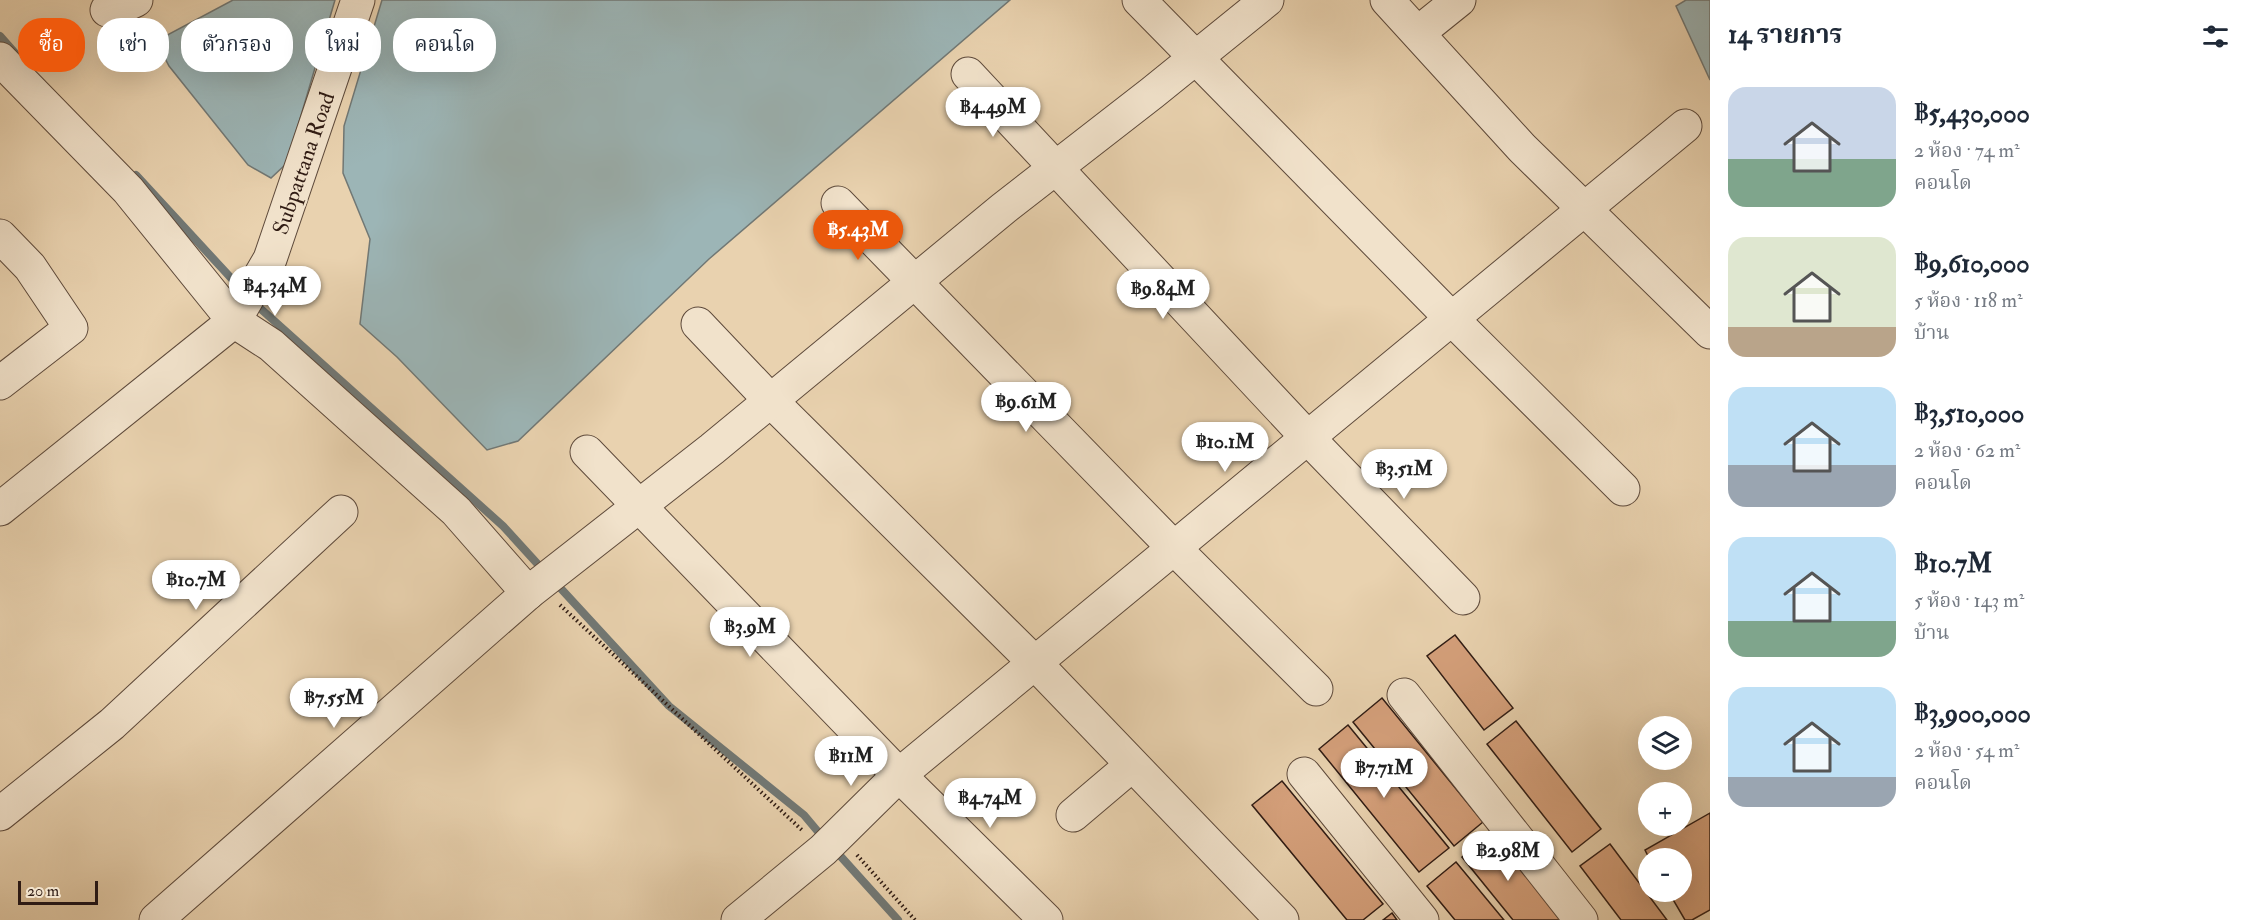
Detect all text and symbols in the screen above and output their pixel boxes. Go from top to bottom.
chip: ซื้อ [18,18,85,72]
chip: เช่า [97,18,169,72]
chip: ตัวกรอง [181,18,293,72]
chip: ใหม่ [305,18,381,72]
chip: คอนโด [393,18,496,72]
text: 14 รายการ [1728,19,1843,51]
icon: filters [2199,20,2232,53]
pin: ฿4.49M [944,87,1042,138]
street label: Subpattana Road [266,88,342,239]
text: ฿4.49M [960,94,1026,119]
text: ฿5,430,000 [1914,98,2030,130]
icon: home [1776,111,1848,183]
text: 2 ห้อง · 74 m² [1914,138,2020,163]
text: คอนโด [1914,170,1972,195]
pin: ฿5.43M [809,210,907,261]
text: ฿5.43M [827,217,889,242]
text: ฿9,610,000 [1914,248,2030,280]
icon: home [1776,261,1848,333]
pin: ฿4.34M [226,266,324,317]
pin: ฿9.84M [1114,269,1212,320]
text: ฿4.34M [243,273,307,298]
text: ฿9.84M [1131,276,1195,301]
text: 5 ห้อง · 118 m² [1914,288,2023,313]
text: บ้าน [1914,320,1950,345]
pin: ฿9.61M [977,382,1075,433]
text: ฿9.61M [995,389,1057,414]
text: ฿3,510,000 [1914,398,2024,430]
icon: home [1776,411,1848,483]
pin: ฿10.1M [1176,422,1274,473]
text: ฿10.1M [1196,429,1254,454]
text: 2 ห้อง · 62 m² [1914,438,2020,463]
pin: ฿3.51M [1355,449,1453,500]
text: ฿3.51M [1375,456,1433,481]
text: คอนโด [1914,470,1972,495]
text: ฿10.7M [1914,548,1992,580]
pin: ฿10.7M [147,560,245,611]
icon: home [1776,561,1848,633]
text: ฿10.7M [166,567,226,592]
text: 5 ห้อง · 143 m² [1914,588,2024,613]
pin: ฿3.9M [708,607,792,658]
text: ฿3.9M [724,614,776,639]
text: บ้าน [1914,620,1950,645]
pin: ฿7.55M [285,678,383,729]
text: ฿7.55M [304,685,364,710]
text: ฿3,900,000 [1914,698,2031,730]
icon: home [1776,711,1848,783]
map controls [1638,716,1692,902]
button: layers [1638,716,1692,770]
pin: ฿11M [815,736,887,787]
text: 2 ห้อง · 54 m² [1914,738,2019,763]
text: ฿11M [829,743,873,768]
pin: ฿7.71M [1335,748,1433,799]
text: ฿7.71M [1355,755,1413,780]
text: คอนโด [1914,770,1972,795]
pin: ฿4.74M [941,778,1039,829]
button: + [1638,782,1692,836]
text: ฿4.74M [958,785,1022,810]
pin: ฿2.98M [1459,831,1557,882]
text: ฿2.98M [1476,838,1540,863]
button: − [1638,848,1692,902]
scale bar [18,878,98,906]
text: 20 m [27,881,59,901]

